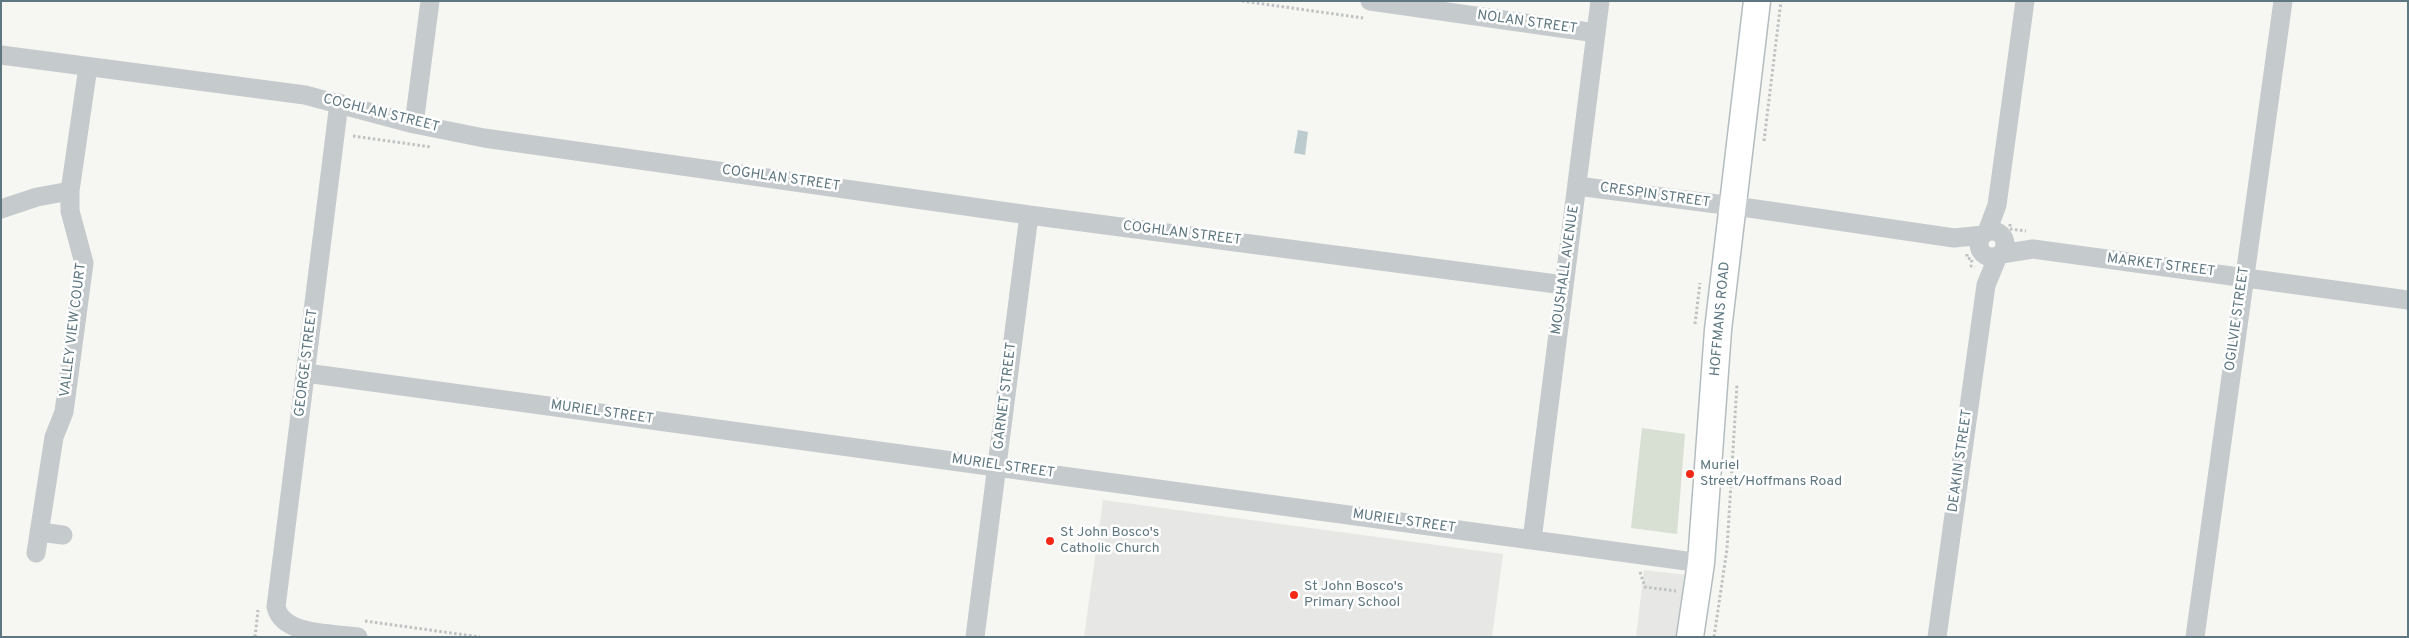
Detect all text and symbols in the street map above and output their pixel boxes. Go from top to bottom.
street label: NOLAN STREET [1476,8,1578,38]
street label: COGHLAN STREET [321,91,441,137]
street label: COGHLAN STREET [721,162,841,196]
street label: CRESPIN STREET [1599,180,1711,212]
street label: MOUSHALL AVENUE [1549,204,1583,336]
street label: COGHLAN STREET [1122,218,1242,250]
street label: MARKET STREET [2106,251,2216,281]
street label: HOFFMANS ROAD [1708,261,1734,377]
street label: VALLEY VIEW COURT [57,262,91,398]
street label: OGILVIE STREET [2222,266,2254,372]
street label: GEORGE STREET [292,308,322,418]
street label: GARNET STREET [991,341,1021,451]
street label: MURIEL STREET [549,397,655,429]
street label: DEAKIN STREET [1945,408,1977,514]
street label: MURIEL STREET [950,451,1056,483]
place label: Muriel Street/Hoffmans Road [1700,458,1842,491]
marker: Muriel Street/Hoffmans Road [1684,468,1696,480]
street label: MURIEL STREET [1351,506,1457,538]
place label: St John Bosco's Catholic Church [1060,525,1160,558]
marker: St John Bosco's Catholic Church [1044,535,1056,547]
place label: St John Bosco's Primary School [1304,579,1403,612]
marker: St John Bosco's Primary School [1288,589,1300,601]

